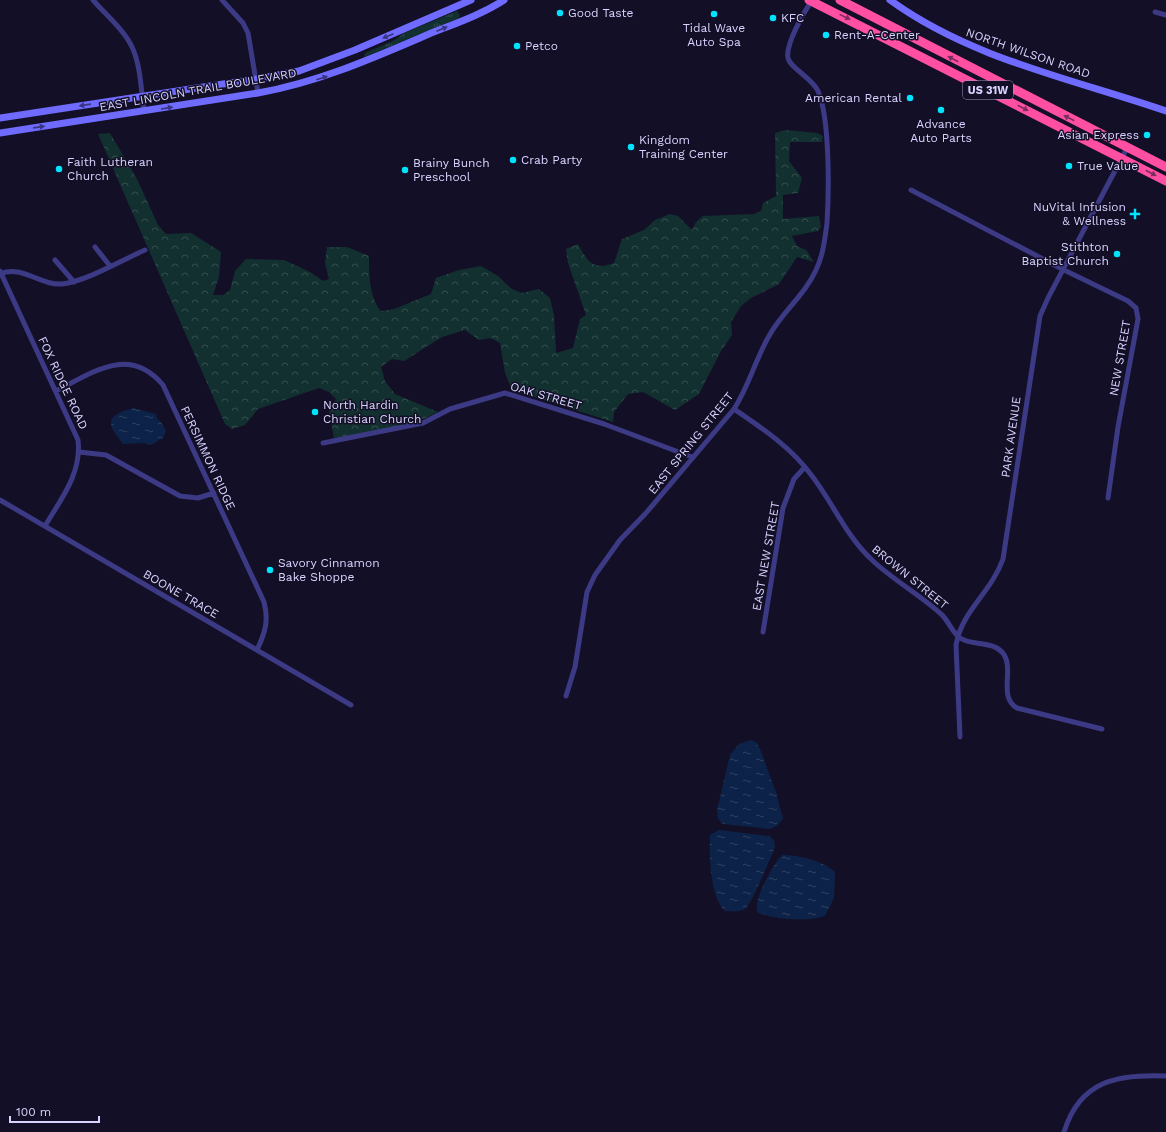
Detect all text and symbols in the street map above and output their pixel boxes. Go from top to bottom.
place label: Good Taste [568,6,634,20]
marker: Good Taste [555,8,565,18]
marker: Tidal Wave Auto Spa [709,9,719,19]
place label: KFC [781,11,804,25]
marker: KFC [768,13,778,23]
one-way arrow [839,14,850,20]
place label: Tidal Wave Auto Spa [683,21,745,49]
one-way arrow [437,25,449,31]
street label: NORTH WILSON ROAD [964,25,1092,81]
place label: Rent-A-Center [834,28,920,42]
marker: Rent-A-Center [821,30,831,40]
one-way arrow [382,33,393,39]
place label: Petco [525,39,558,53]
marker: Petco [512,41,522,51]
one-way arrow [947,56,959,62]
street label: EAST LINCOLN TRAIL BOULEVARD [98,66,298,114]
one-way arrow [316,75,328,81]
road number: US 31W [963,81,1013,99]
place label: American Rental [805,91,902,105]
marker: American Rental [905,93,915,103]
one-way arrow [79,102,91,108]
one-way arrow [161,105,173,111]
marker: Advance Auto Parts [936,105,946,115]
one-way arrow [1017,105,1028,111]
one-way arrow [1063,115,1075,121]
place label: Advance Auto Parts [910,117,972,145]
one-way arrow [32,124,45,130]
place label: Asian Express [1057,128,1139,142]
marker: Asian Express [1142,130,1152,140]
place label: Kingdom Training Center [639,133,728,161]
marker: Kingdom Training Center [626,142,636,152]
place label: Crab Party [521,153,583,167]
place label: Faith Lutheran Church [67,155,153,183]
marker: Crab Party [508,155,518,165]
place label: Brainy Bunch Preschool [413,156,490,184]
place label: True Value [1077,159,1138,173]
marker: True Value [1064,161,1074,171]
marker: Faith Lutheran Church [54,164,64,174]
marker: Brainy Bunch Preschool [400,165,410,175]
one-way arrow [1145,170,1157,177]
place label: NuVital Infusion & Wellness [1033,200,1126,228]
marker: NuVital Infusion & Wellness [1129,208,1141,220]
place label: Stithton Baptist Church [1021,240,1109,268]
marker: Stithton Baptist Church [1112,249,1122,259]
street label: NEW STREET [1106,319,1134,397]
street label: FOX RIDGE ROAD [35,334,91,432]
street label: OAK STREET [509,379,583,413]
street label: EAST SPRING STREET [646,389,736,497]
street label: PARK AVENUE [998,395,1024,478]
place label: North Hardin Christian Church [323,398,422,426]
street label: PERSIMMON RIDGE [178,404,238,513]
marker: North Hardin Christian Church [310,407,320,417]
street label: EAST NEW STREET [749,500,783,612]
street label: BROWN STREET [869,542,951,612]
place label: Savory Cinnamon Bake Shoppe [278,556,380,584]
marker: Savory Cinnamon Bake Shoppe [265,565,275,575]
street label: BOONE TRACE [141,567,222,621]
scale bar [10,1098,99,1124]
text: 100 m [16,1105,51,1119]

